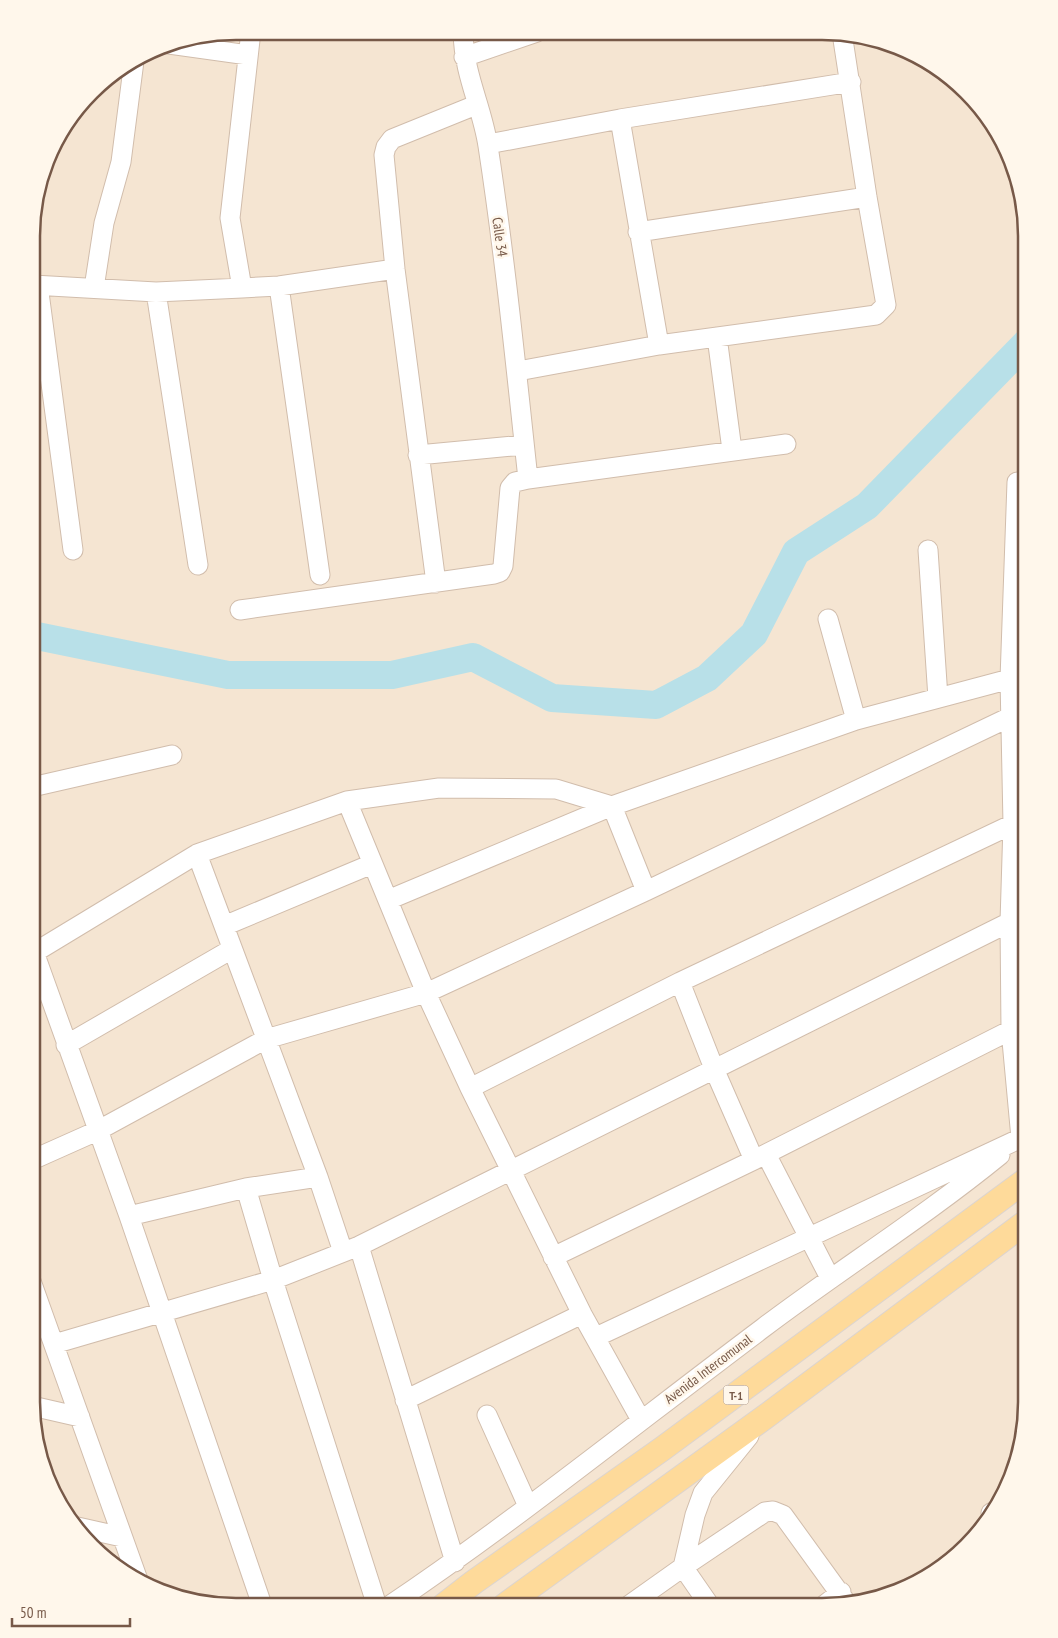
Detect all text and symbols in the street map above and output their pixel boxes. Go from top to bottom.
street label: Calle 34 [488,216,512,259]
street label: Avenida Intercomunal [661,1330,756,1408]
road number: T-1 [724,1386,748,1404]
scale bar [12,1596,130,1628]
text: 50 m [20,1603,46,1622]

